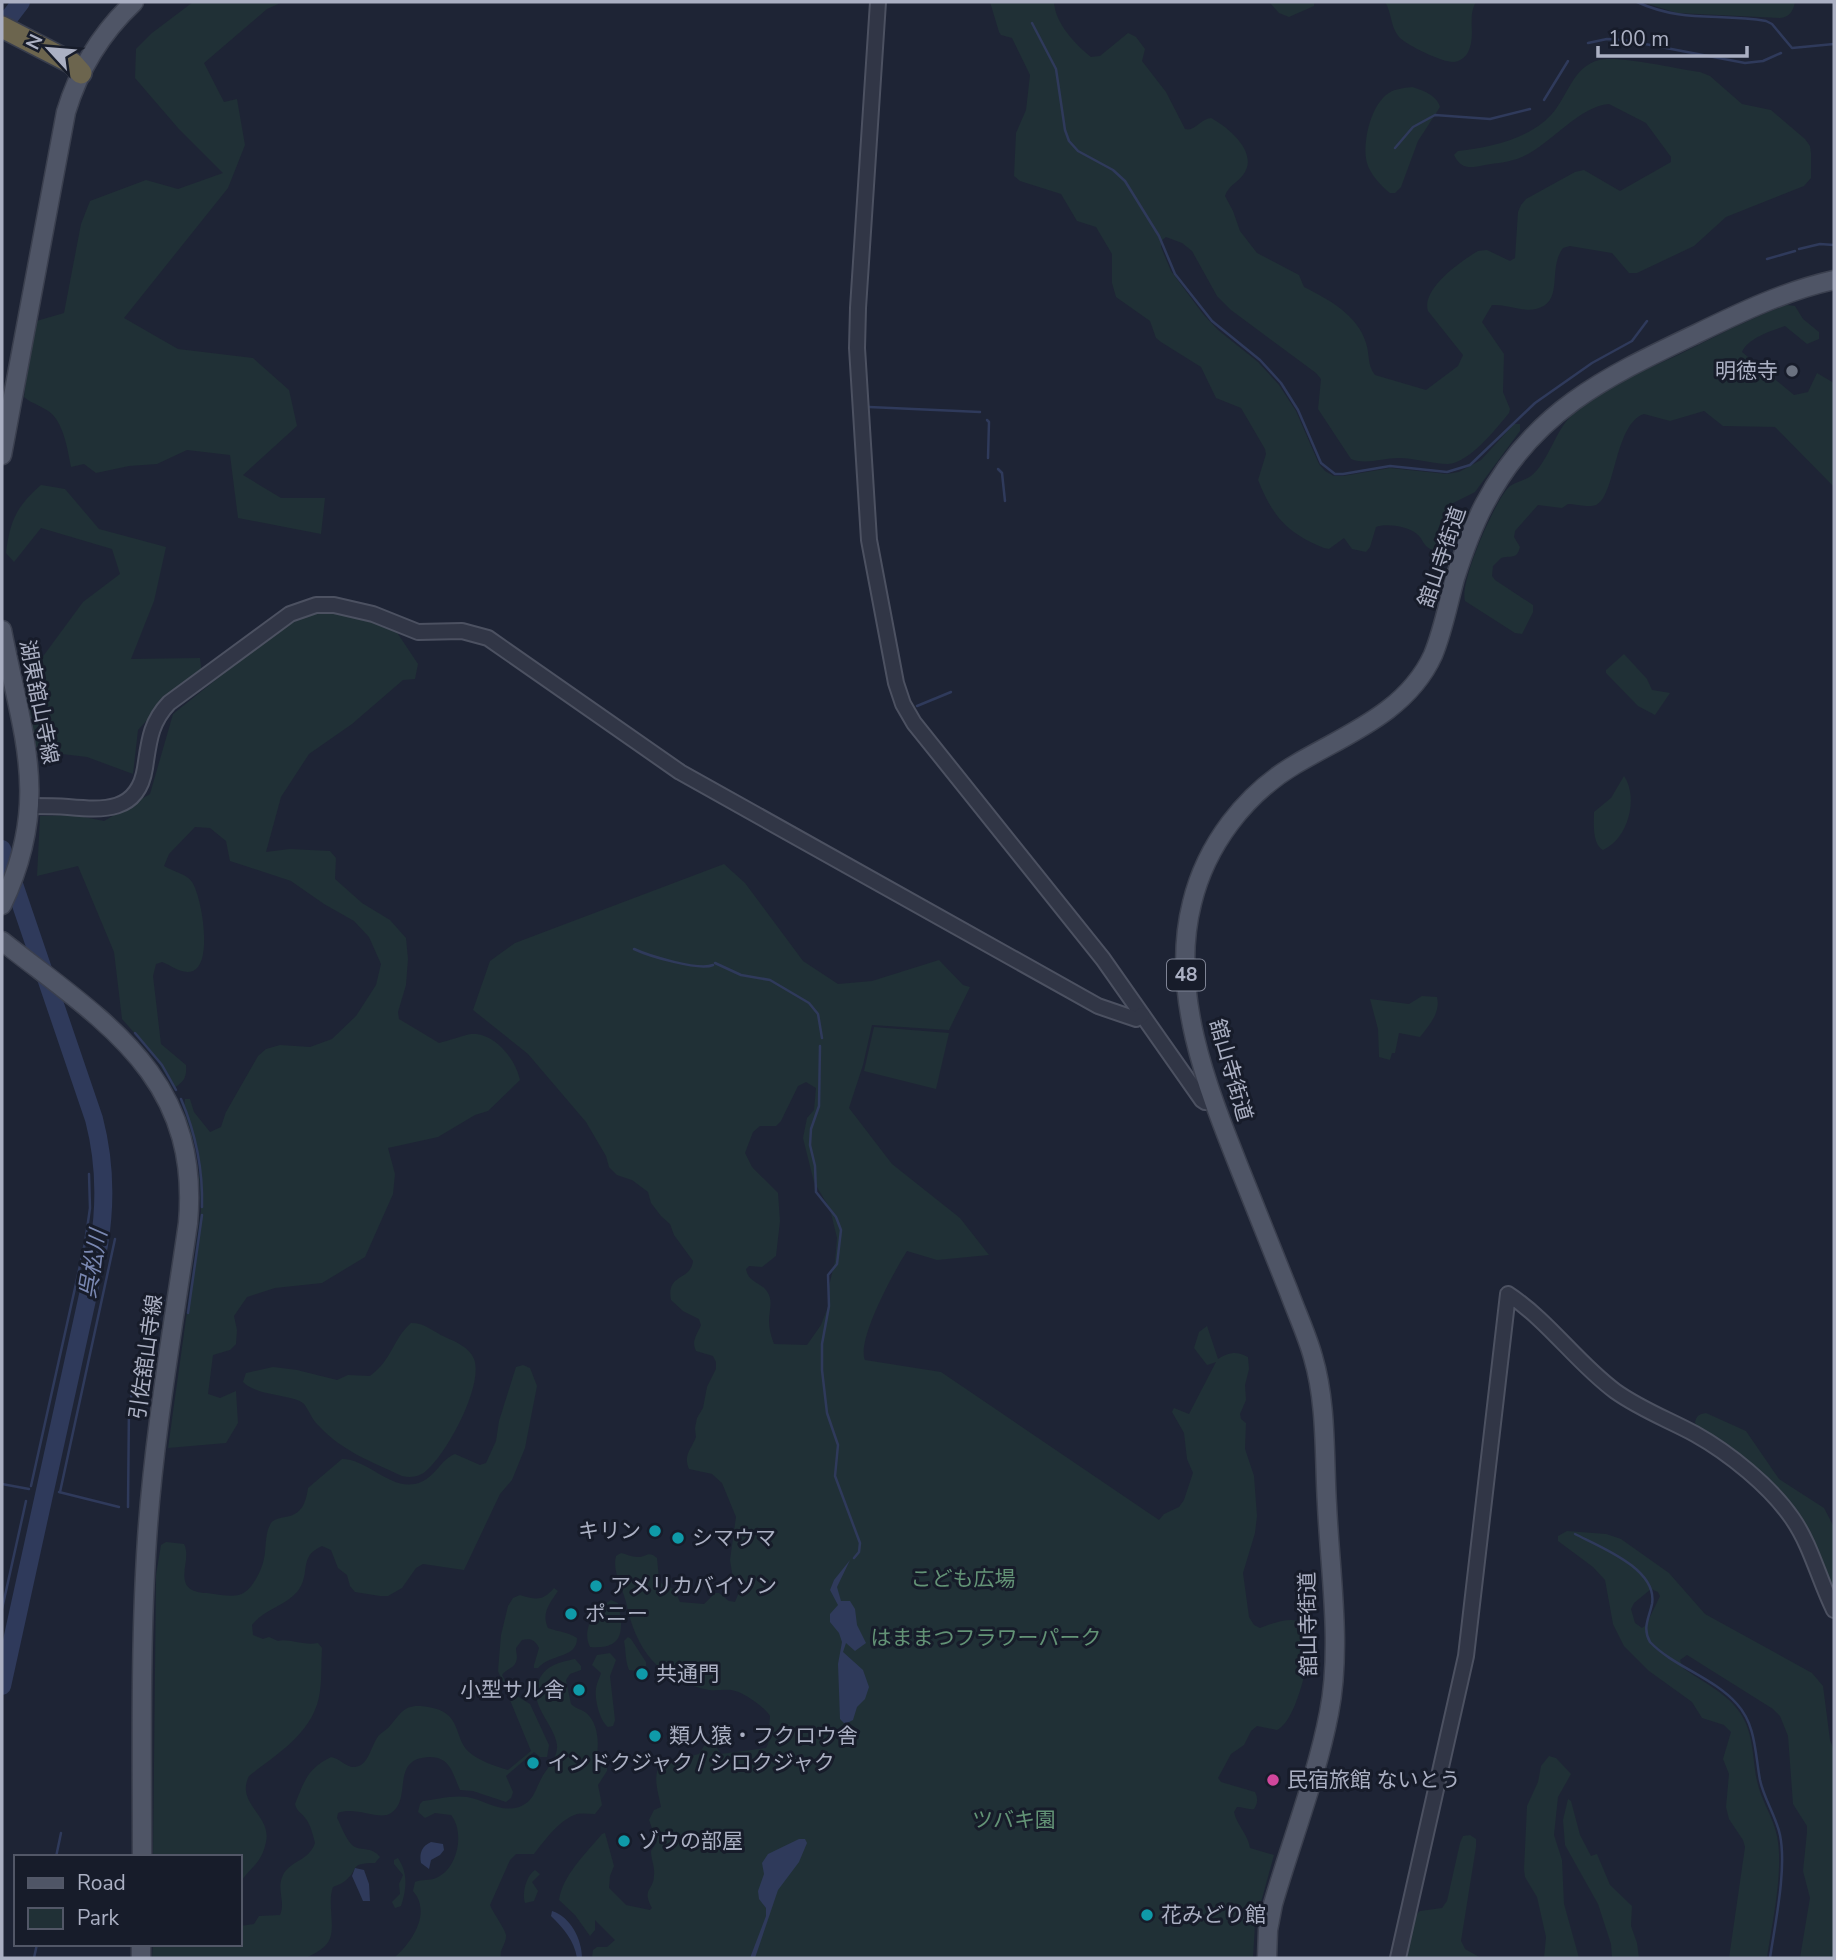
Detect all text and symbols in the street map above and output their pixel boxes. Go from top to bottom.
north arrow [14,14,84,84]
scale bar [1598,14,1747,58]
text: 100 m [1608,25,1669,53]
text: N [20,30,49,54]
place label: 明徳寺 [1715,357,1778,385]
marker: 明徳寺 [1784,363,1800,379]
street label: 舘山寺街道 [1412,503,1472,611]
street label: 湖東舘山寺線 [13,637,65,767]
road number: 48 [1167,959,1205,990]
street label: 舘山寺街道 [1203,1016,1259,1124]
water label: 呉松川 [72,1224,115,1301]
street label: 引佐舘山寺線 [123,1293,169,1421]
place label: キリン [578,1517,641,1545]
marker: キリン [647,1523,663,1539]
place label: シマウマ [692,1524,776,1552]
marker: シマウマ [670,1530,686,1546]
park label: こども広場 [911,1565,1016,1593]
street label: 舘山寺街道 [1293,1571,1323,1677]
place label: アメリカバイソン [610,1572,777,1600]
marker: アメリカバイソン [588,1578,604,1594]
place label: ポニー [585,1600,648,1628]
marker: ポニー [563,1606,579,1622]
park label: はままつフラワーパーク [871,1624,1101,1652]
place label: 共通門 [656,1660,719,1688]
marker: 共通門 [634,1666,650,1682]
place label: 小型サル舎 [460,1676,565,1704]
marker: 小型サル舎 [571,1682,587,1698]
place label: 類人猿・フクロウ舎 [669,1722,858,1750]
marker: 類人猿・フクロウ舎 [647,1728,663,1744]
place label: インドクジャク / シロクジャク [547,1749,835,1777]
marker: インドクジャク / シロクジャク [525,1755,541,1771]
place label: 民宿旅館 ないとう [1287,1766,1460,1794]
marker: 民宿旅館 ないとう [1265,1772,1281,1788]
park label: ツバキ園 [972,1806,1056,1834]
place label: ゾウの部屋 [638,1827,743,1855]
marker: ゾウの部屋 [616,1833,632,1849]
legend [14,1855,242,1946]
text: Road [77,1869,126,1897]
place label: 花みどり館 [1161,1901,1266,1929]
text: Park [77,1904,119,1932]
marker: 花みどり館 [1139,1907,1155,1923]

